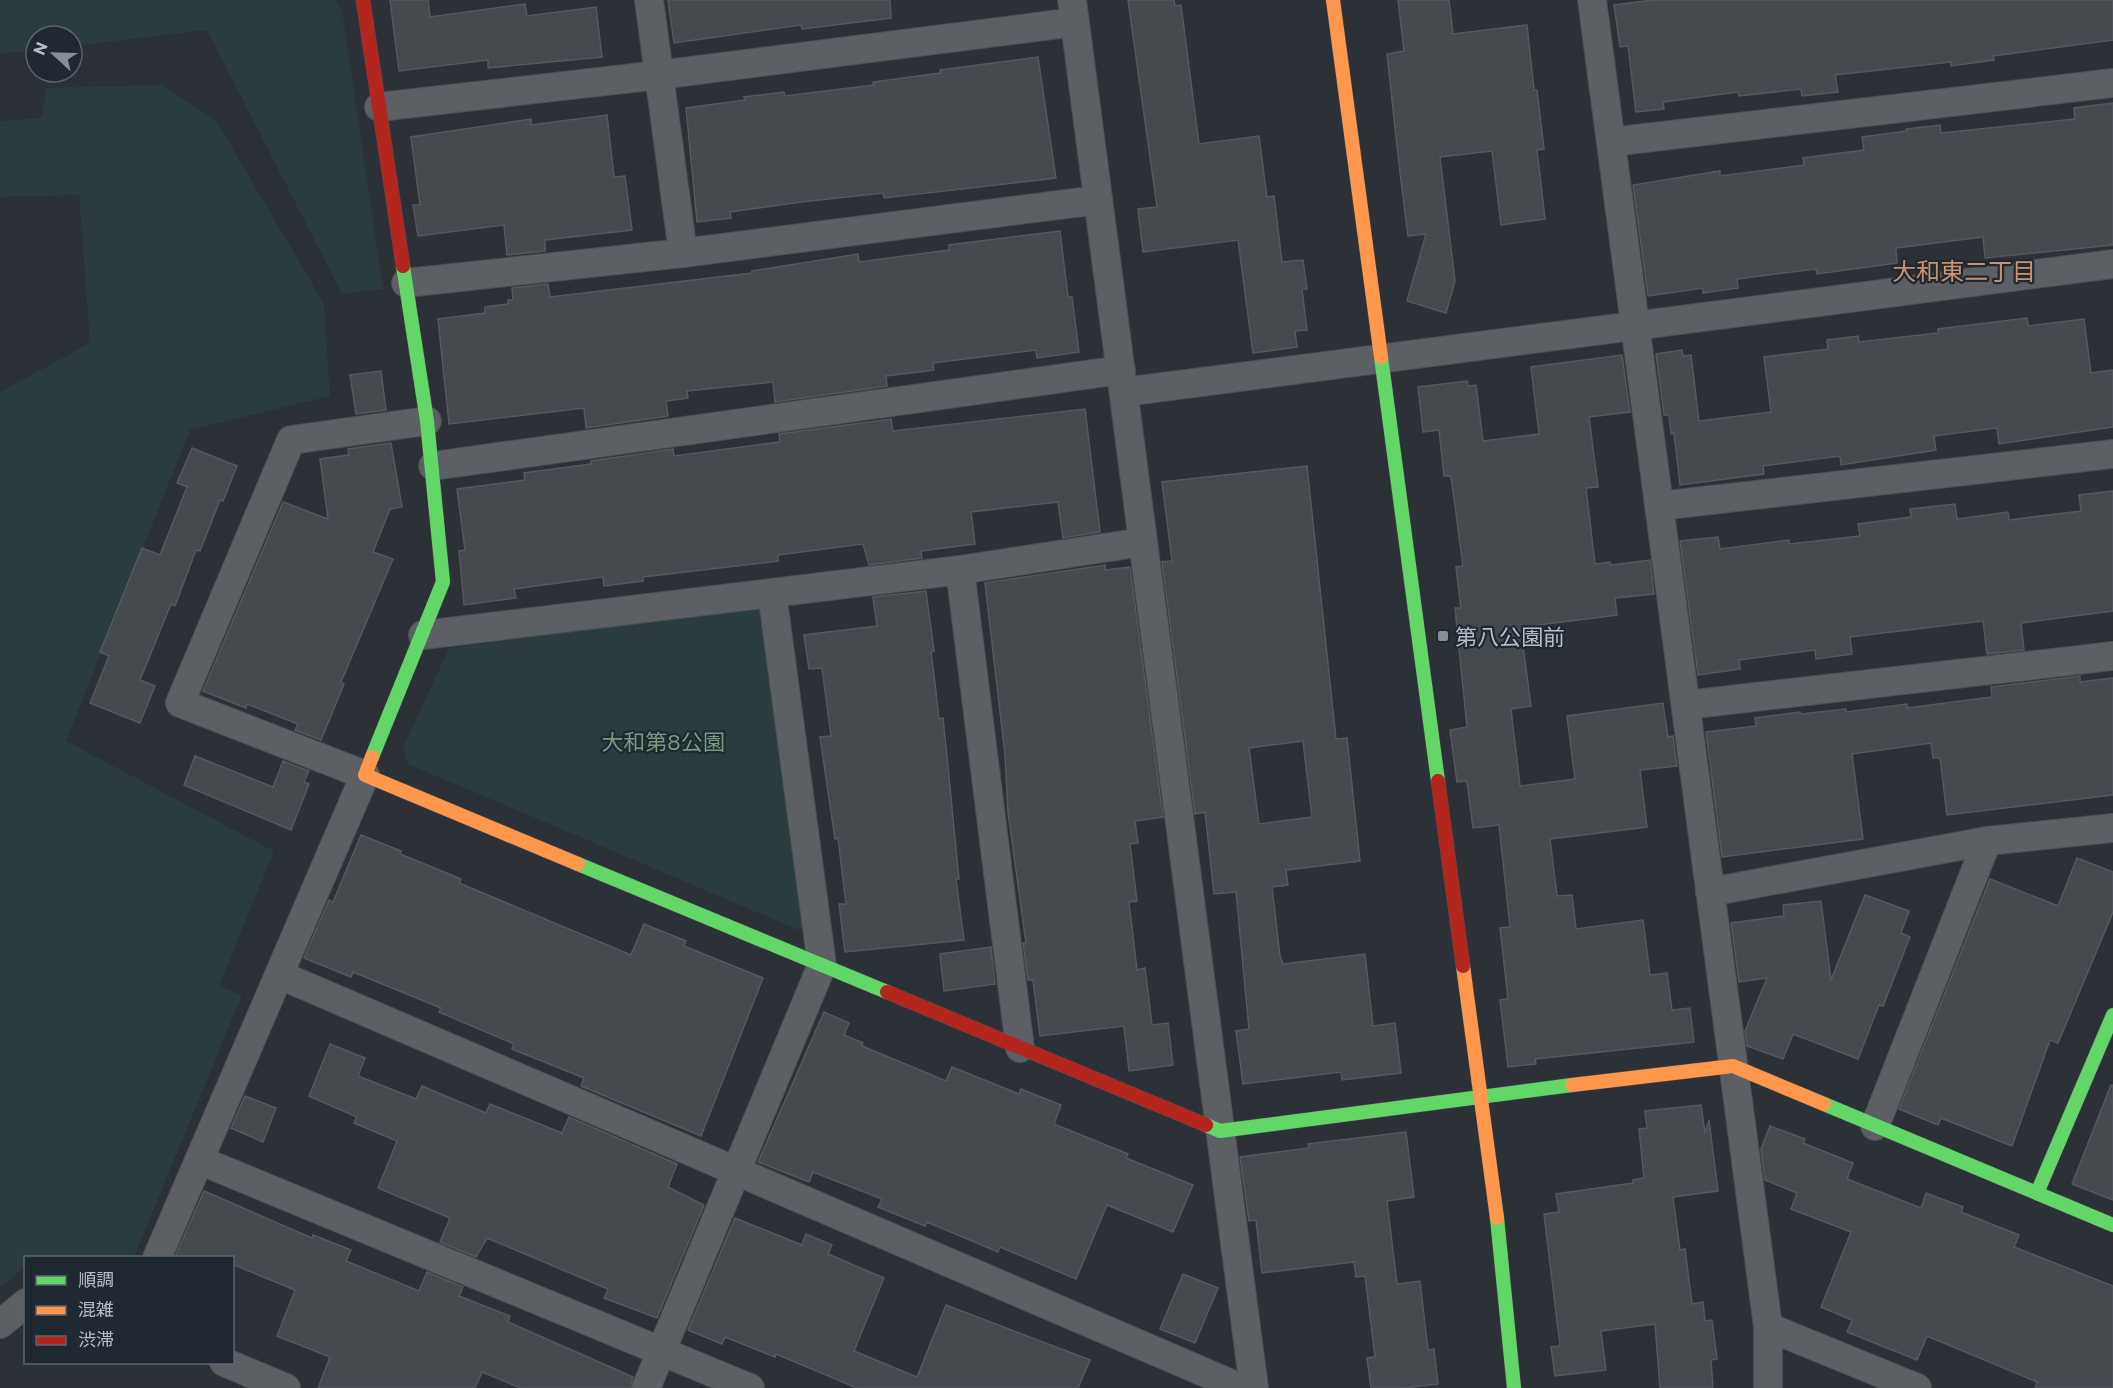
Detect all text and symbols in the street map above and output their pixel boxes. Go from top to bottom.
north arrow [24,24,84,84]
text: N [29,39,51,57]
district label: 大和東二丁目 [1892,256,2036,285]
place label: 第八公園前 [1455,623,1565,650]
marker: 第八公園前 [1436,629,1450,643]
park label: 大和第8公園 [601,728,725,755]
legend [24,1256,234,1364]
text: 順調 [78,1268,114,1290]
text: 混雑 [78,1298,114,1320]
text: 渋滞 [78,1328,114,1350]

